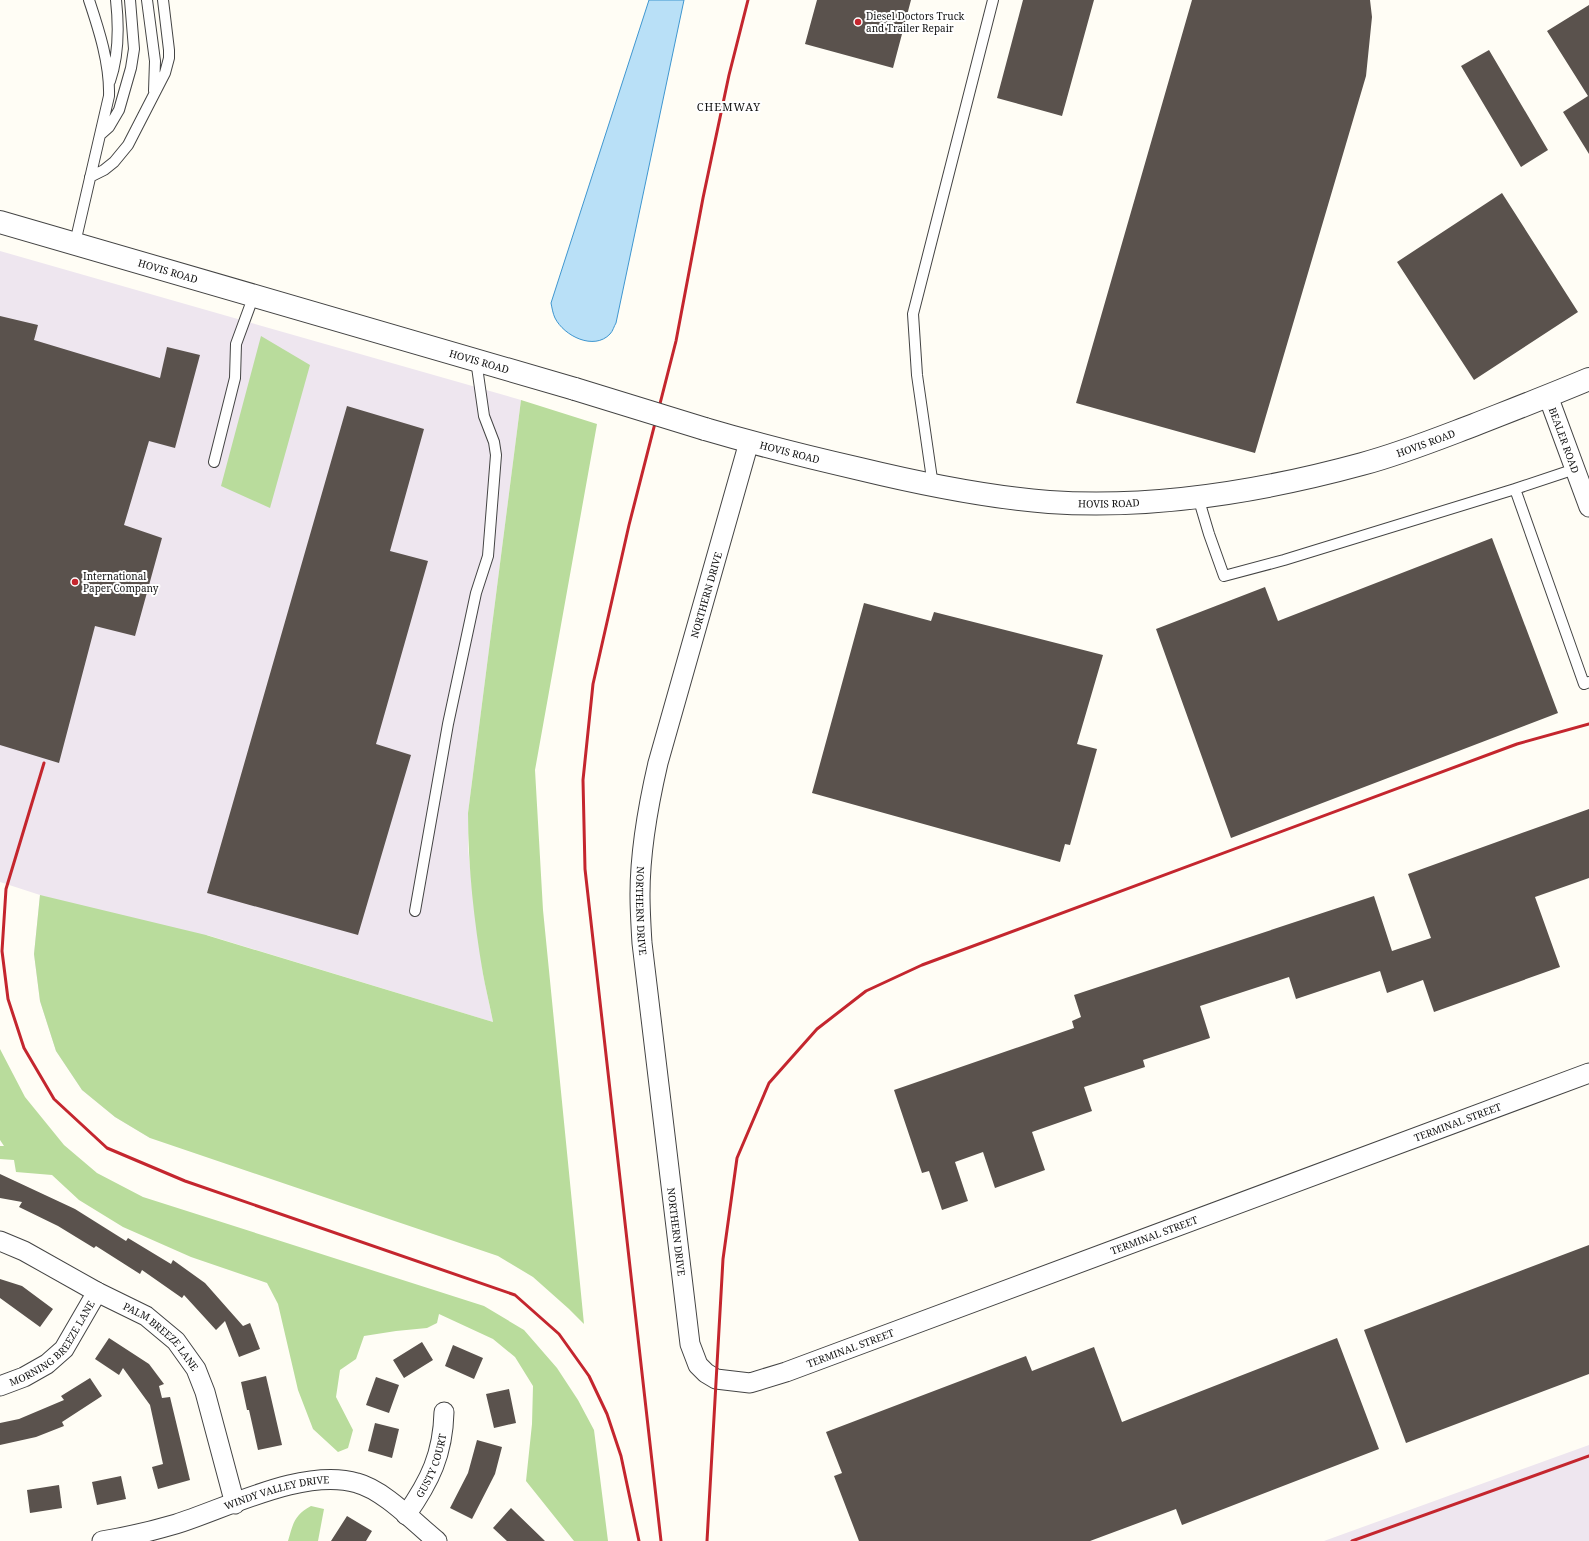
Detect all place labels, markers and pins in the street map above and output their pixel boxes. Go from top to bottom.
place label: Diesel Doctors Truck and Trailer Repair [866,9,965,35]
marker: Diesel Doctors Truck and Trailer Repair [853,17,863,27]
place label: International Paper Company [83,569,159,595]
marker: International Paper Company [70,577,80,587]

